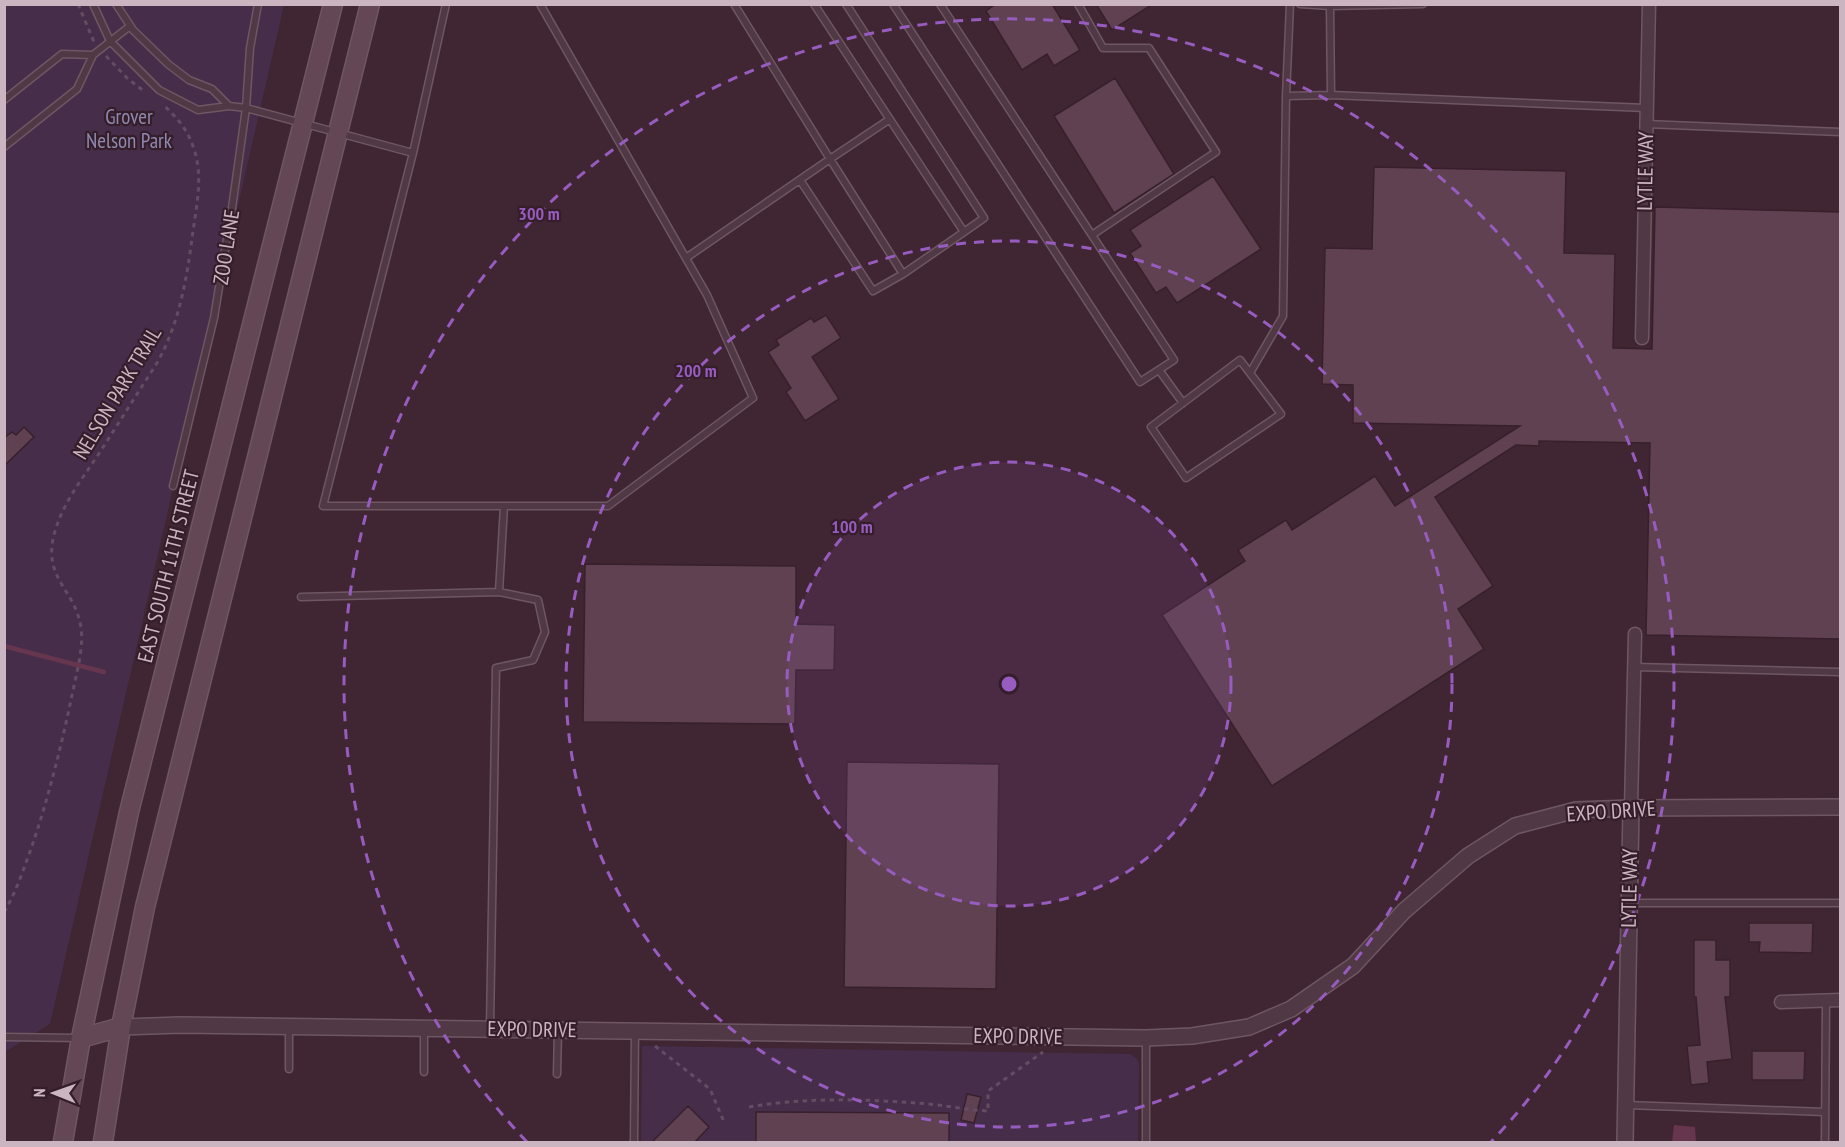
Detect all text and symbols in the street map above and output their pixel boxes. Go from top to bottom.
park label: Grover Nelson Park [86,103,172,154]
street label: LYTLE WAY [1631,131,1659,211]
text: 300 m [518,202,560,225]
street label: ZOO LANE [207,208,245,286]
street label: NELSON PARK TRAIL [67,322,167,464]
text: 200 m [675,359,717,382]
street label: EAST SOUTH 11TH STREET [131,466,205,665]
text: 100 m [831,515,873,538]
centre of rings [999,674,1019,694]
street label: EXPO DRIVE [1565,794,1657,828]
street label: LYTLE WAY [1615,848,1643,928]
street label: EXPO DRIVE [487,1015,577,1043]
street label: EXPO DRIVE [973,1022,1063,1050]
north arrow [24,1063,84,1123]
text: N [29,1088,49,1097]

